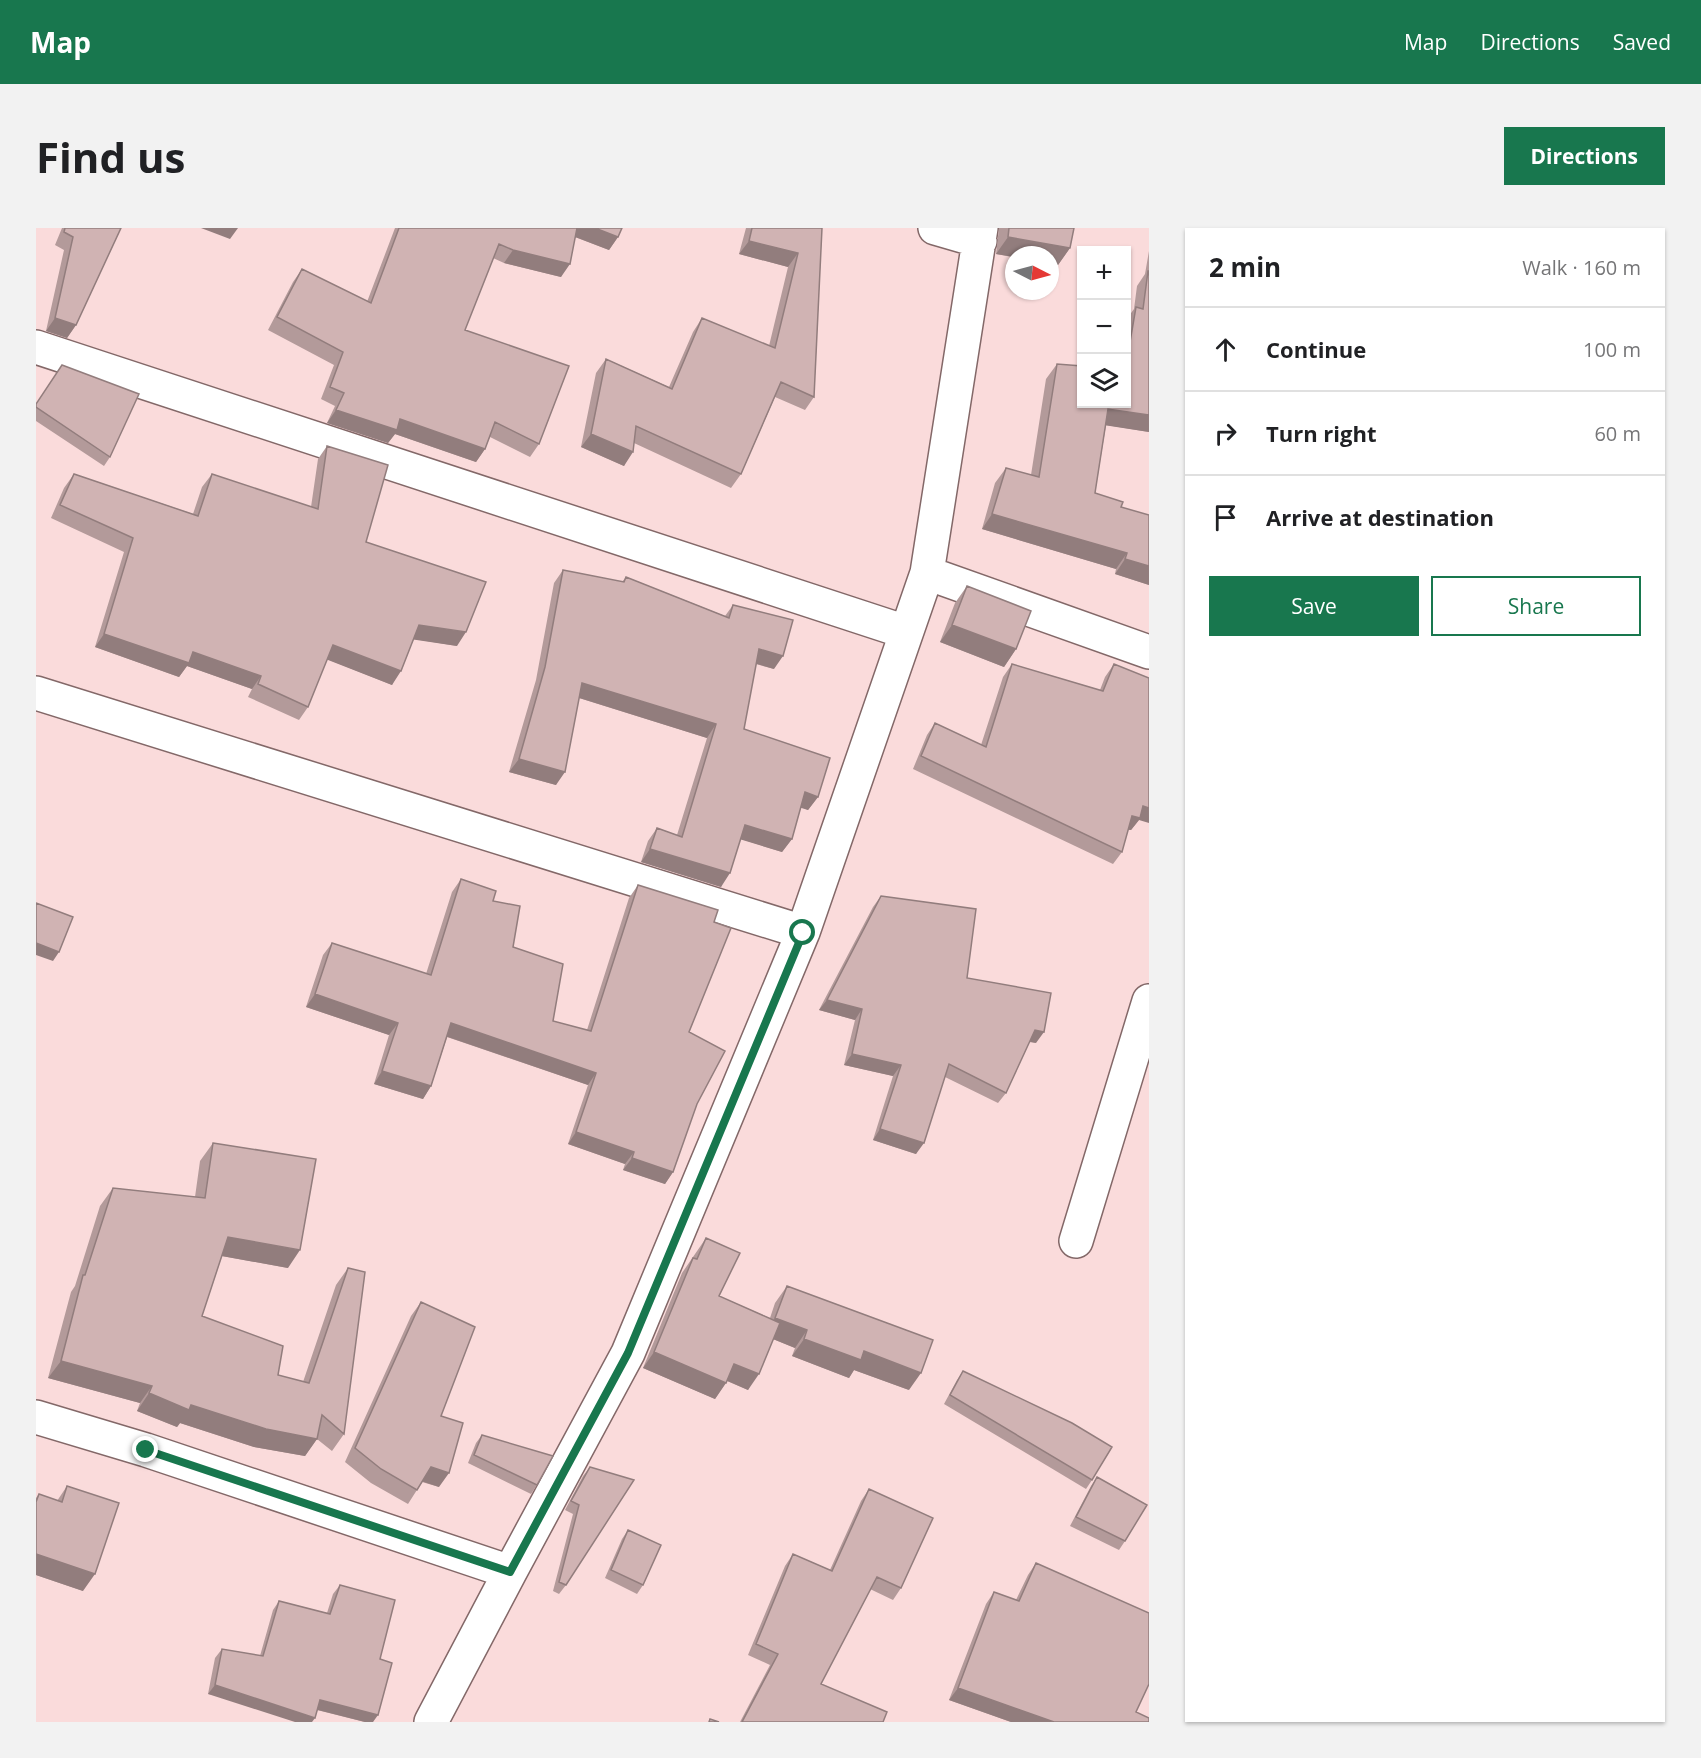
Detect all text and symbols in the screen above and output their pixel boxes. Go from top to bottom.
text: Map [30,23,91,61]
text: Map [1404,28,1447,56]
text: Directions [1480,28,1580,56]
text: Saved [1613,28,1671,56]
button: Directions [1504,127,1665,185]
text: Find us [36,128,185,185]
north arrow [1005,246,1059,300]
map controls [1077,246,1131,408]
button: + [1077,246,1131,300]
text: 2 min [1209,249,1281,285]
text: Walk · 160 m [1522,254,1641,281]
button: − [1077,300,1131,354]
icon: ahead [1209,333,1242,366]
text: Continue [1266,334,1366,364]
text: 100 m [1583,336,1641,363]
button: layers [1077,354,1131,408]
icon: right [1209,417,1242,450]
text: Turn right [1266,418,1377,448]
text: 60 m [1594,420,1641,447]
icon: arrive [1209,501,1242,534]
text: Arrive at destination [1266,502,1494,532]
button: Save [1209,576,1419,636]
button: Share [1431,576,1641,636]
route start [789,919,815,945]
route end [132,1436,158,1462]

